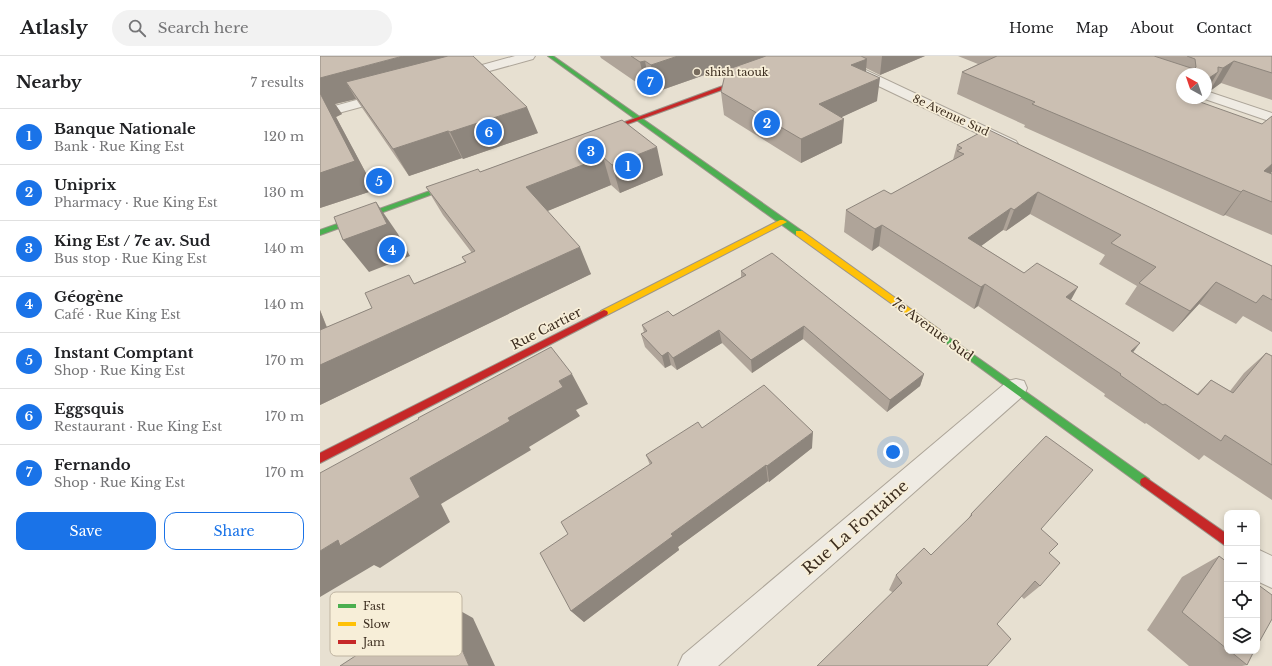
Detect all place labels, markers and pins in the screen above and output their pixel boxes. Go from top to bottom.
place label: shish taouk [705,65,769,79]
pin: 7 [637,67,663,97]
marker: shish taouk [692,67,702,77]
pin: 2 [754,108,780,138]
pin: 6 [476,117,502,147]
pin: 3 [578,136,604,166]
pin: 1 [615,151,641,181]
pin: 5 [366,166,392,196]
pin: 4 [379,235,405,265]

